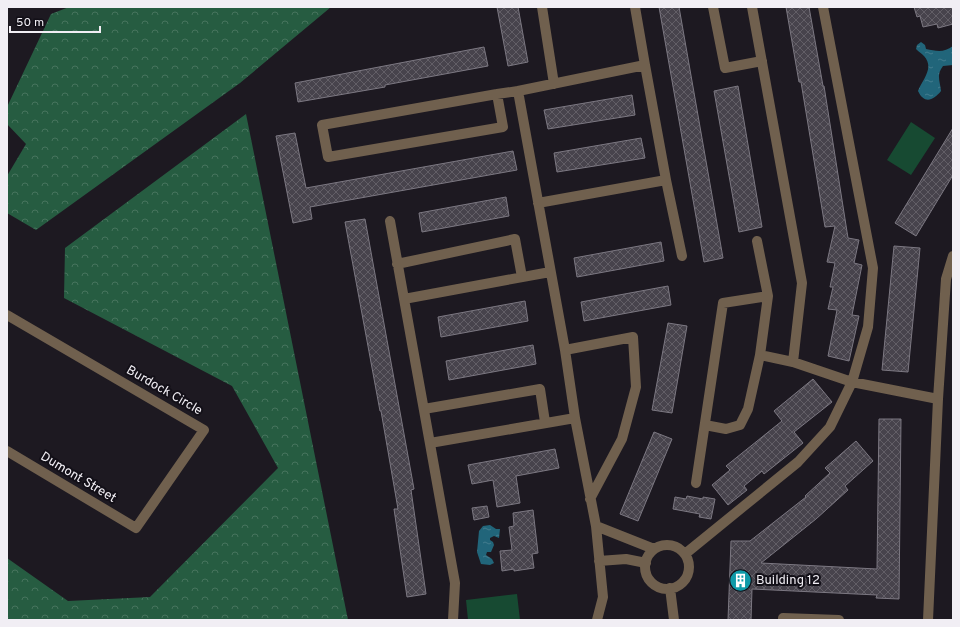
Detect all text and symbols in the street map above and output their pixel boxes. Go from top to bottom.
scale bar [10,8,100,34]
text: 50 m [16,15,44,31]
street label: Burdock Circle [123,363,205,419]
street label: Dumont Street [37,449,119,507]
building icon: Building 12 [728,568,754,594]
place label: Building 12 [756,573,820,589]

